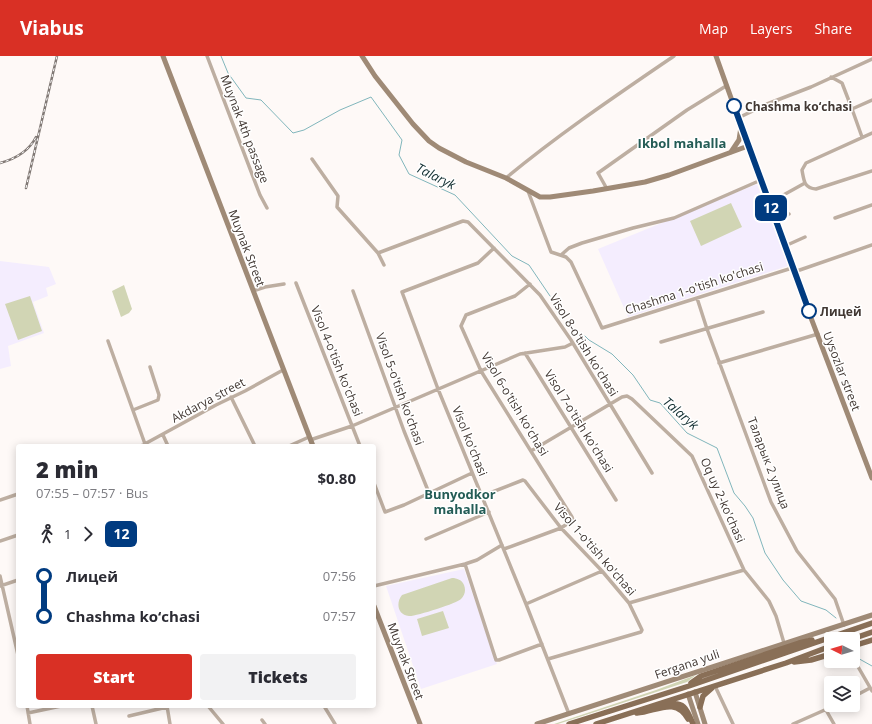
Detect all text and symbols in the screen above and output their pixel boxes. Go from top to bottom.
text: Viabus [20,15,84,41]
text: Map [699,19,728,38]
text: Layers [750,19,792,38]
text: Share [814,19,852,38]
street label: Muynak 4th passage [217,72,274,186]
marker: Chashma ko‘chasi [726,98,742,114]
place label: Chashma ko‘chasi [745,98,852,115]
district label: Ikbol mahalla [638,134,726,152]
water label: Talaryk [413,158,459,194]
line badge: 12 [753,195,789,221]
text: 12 [763,198,779,217]
street label: Muynak Street [225,207,269,289]
street label: Chashma 1-o'tish ko'chasi [623,258,765,318]
street label: Visol 8-o'tish ko'chasi [546,290,622,400]
street label: Visol 4-o'tish ko'chasi [307,303,367,419]
marker: Лицей [801,303,817,319]
place label: Лицей [820,303,862,320]
street label: Uysozlar street [819,329,865,413]
street label: Visol 5-o'tish ko'chasi [372,331,428,447]
street label: Visol 6-o'tish ko'chasi [477,349,553,459]
street label: Visol 7-o'tish ko'chasi [541,366,617,476]
street label: Akdarya street [168,373,248,427]
water label: Talaryk [659,392,703,434]
street label: Visol ko'chasi [448,404,492,478]
street label: Таларык 2 улица [744,415,794,511]
text: 2 min [36,454,99,484]
street label: Oq uy 2-ko'chasi [697,455,749,545]
text: $0.80 [317,468,356,488]
text: 07:55 – 07:57 · Bus [36,484,148,502]
district label: Bunyodkor mahalla [424,485,496,518]
street label: Visol 1-o'tish ko'chasi [550,499,640,599]
icon: walk [36,523,58,545]
icon: forward [77,523,99,545]
text: 12 [113,524,129,543]
text: 1 [64,525,71,543]
text: Лицей [66,566,118,586]
text: 07:56 [323,567,356,585]
text: Chashma ko‘chasi [66,606,200,626]
text: 07:57 [323,607,356,625]
street label: Muynak Street [384,620,428,702]
north arrow [824,632,860,668]
map controls [824,632,860,712]
street label: Fergana yuli [652,645,722,683]
button: Start [36,654,192,700]
button: Tickets [200,654,356,700]
button: layers [824,676,860,712]

